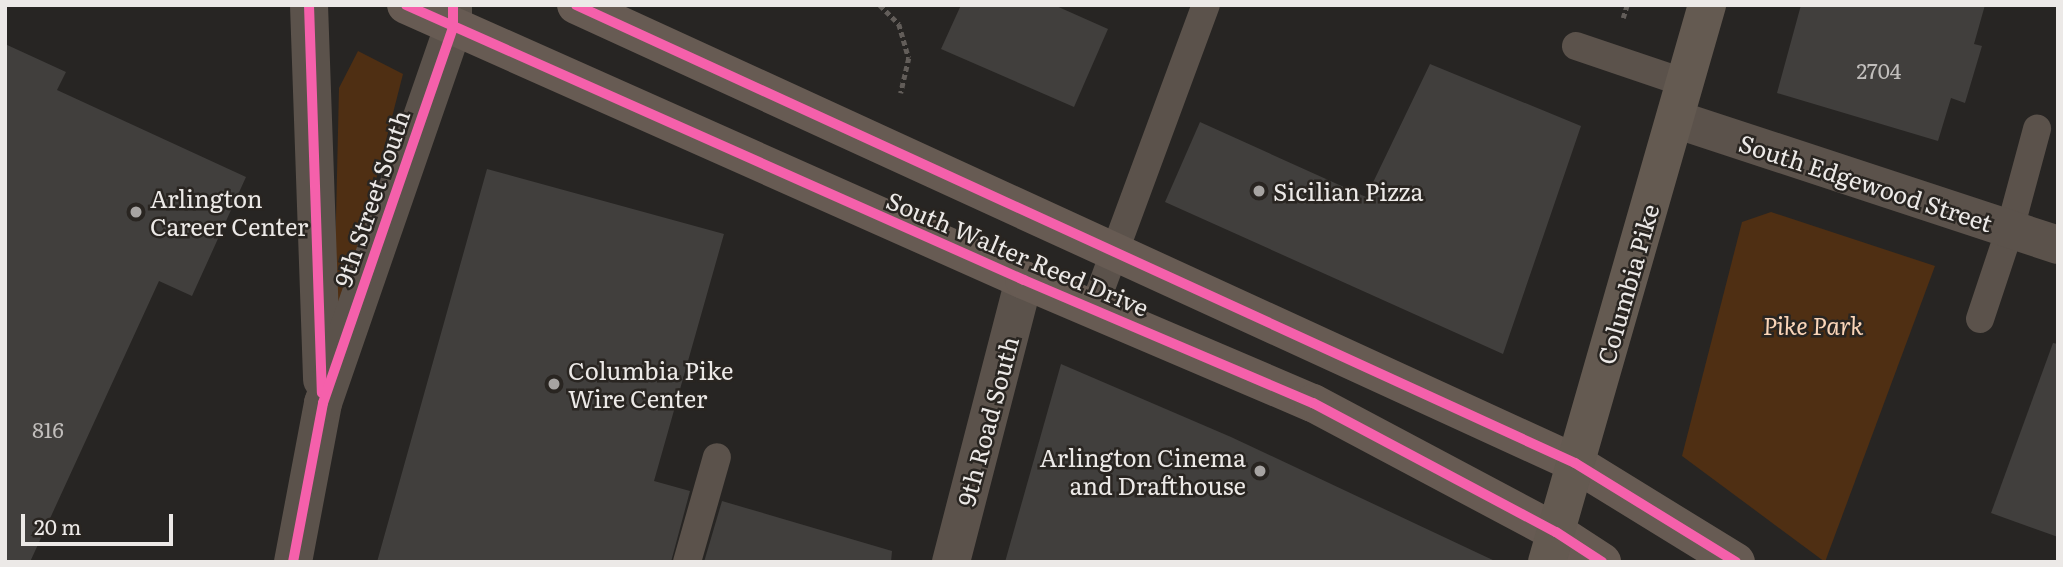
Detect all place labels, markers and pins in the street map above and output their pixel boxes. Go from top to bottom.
place label: Sicilian Pizza [1273,177,1423,205]
marker: Sicilian Pizza [1251,183,1267,199]
place label: Arlington Career Center [150,184,308,240]
marker: Arlington Career Center [128,204,144,220]
place label: Columbia Pike Wire Center [568,356,734,412]
marker: Columbia Pike Wire Center [546,376,562,392]
place label: Arlington Cinema and Drafthouse [1040,443,1246,499]
marker: Arlington Cinema and Drafthouse [1252,463,1268,479]

